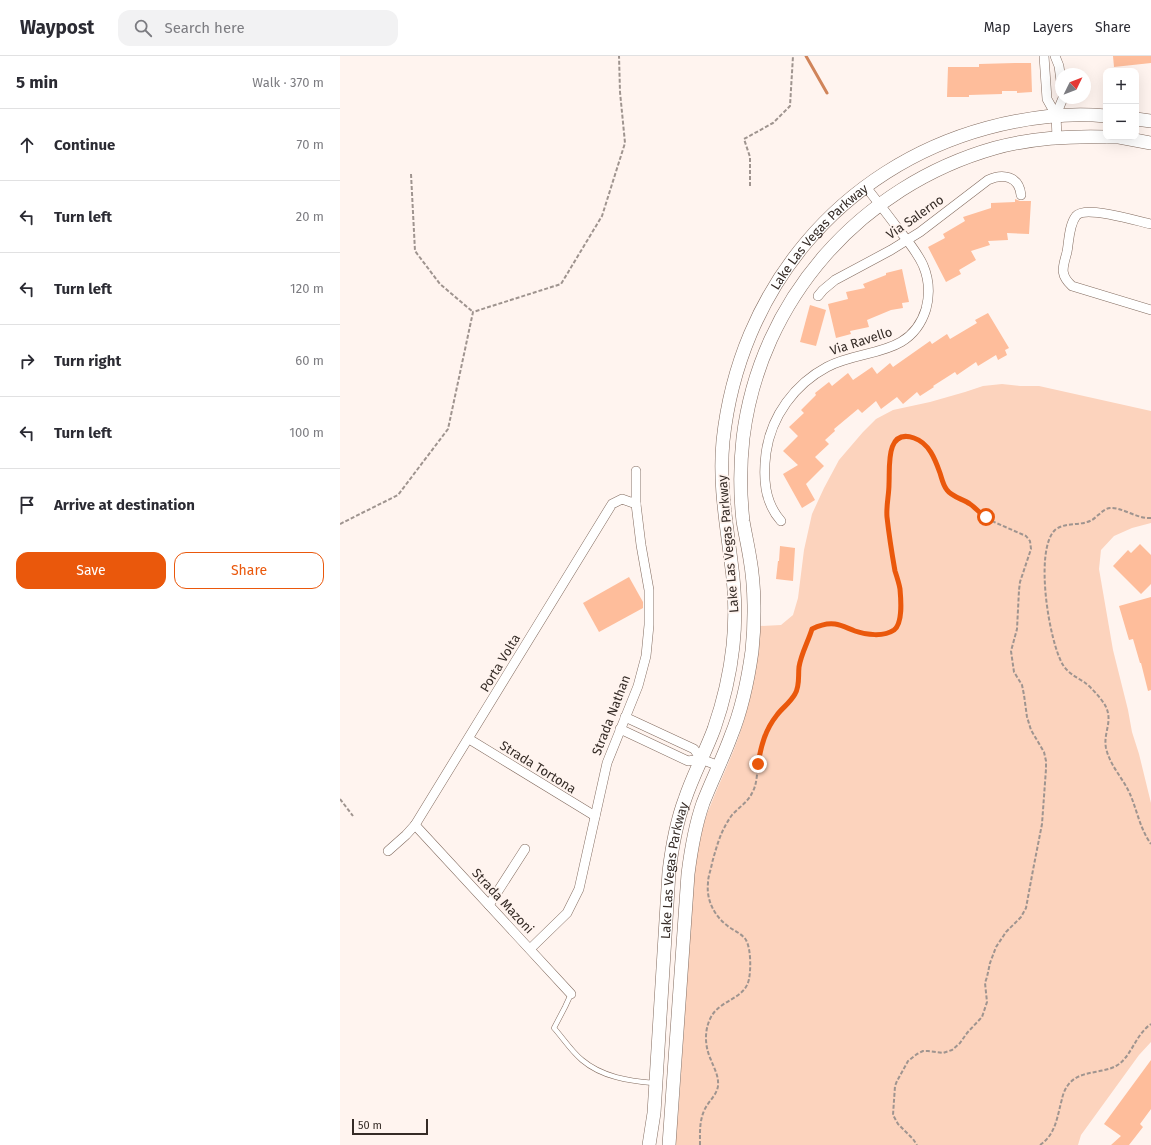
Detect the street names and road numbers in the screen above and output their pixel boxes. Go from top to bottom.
street label: Lake Las Vegas Parkway [767,180,871,292]
street label: Via Salerno [883,192,947,242]
street label: Via Ravello [828,324,894,358]
street label: Lake Las Vegas Parkway [714,474,741,614]
street label: Porta Volta [477,631,523,695]
street label: Strada Nathan [589,673,633,757]
street label: Strada Tortona [497,738,579,796]
street label: Lake Las Vegas Parkway [657,799,691,939]
street label: Strada Mazoni [469,865,537,937]

